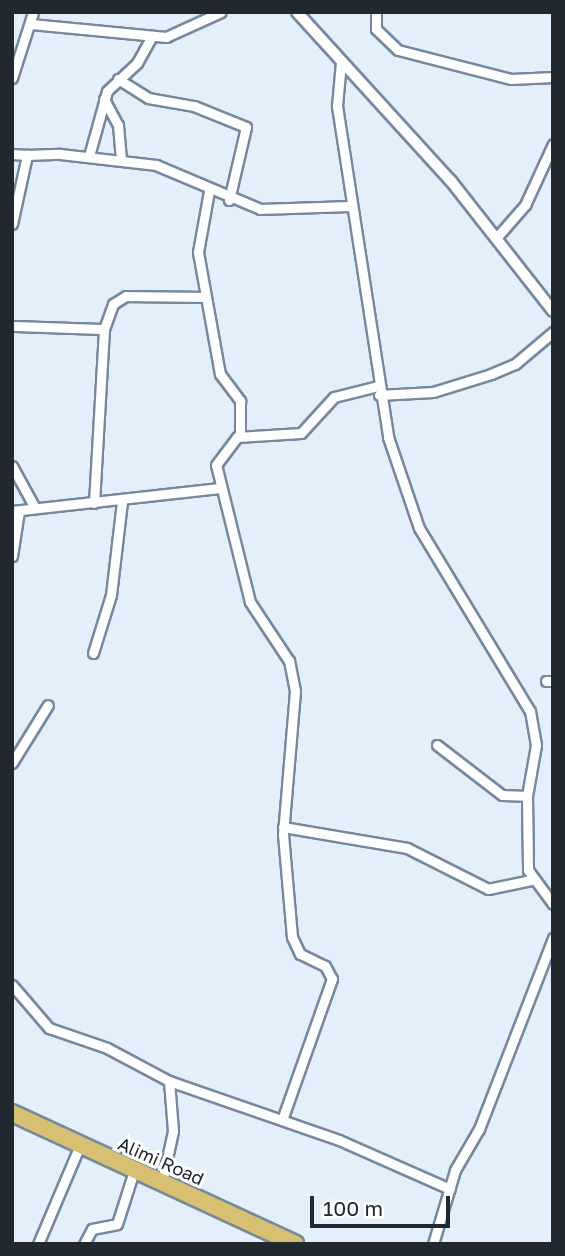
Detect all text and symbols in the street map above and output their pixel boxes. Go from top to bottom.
street label: Alimi Road [115,1132,207,1190]
scale bar [313,1182,453,1226]
text: 100 m [323,1195,383,1221]

